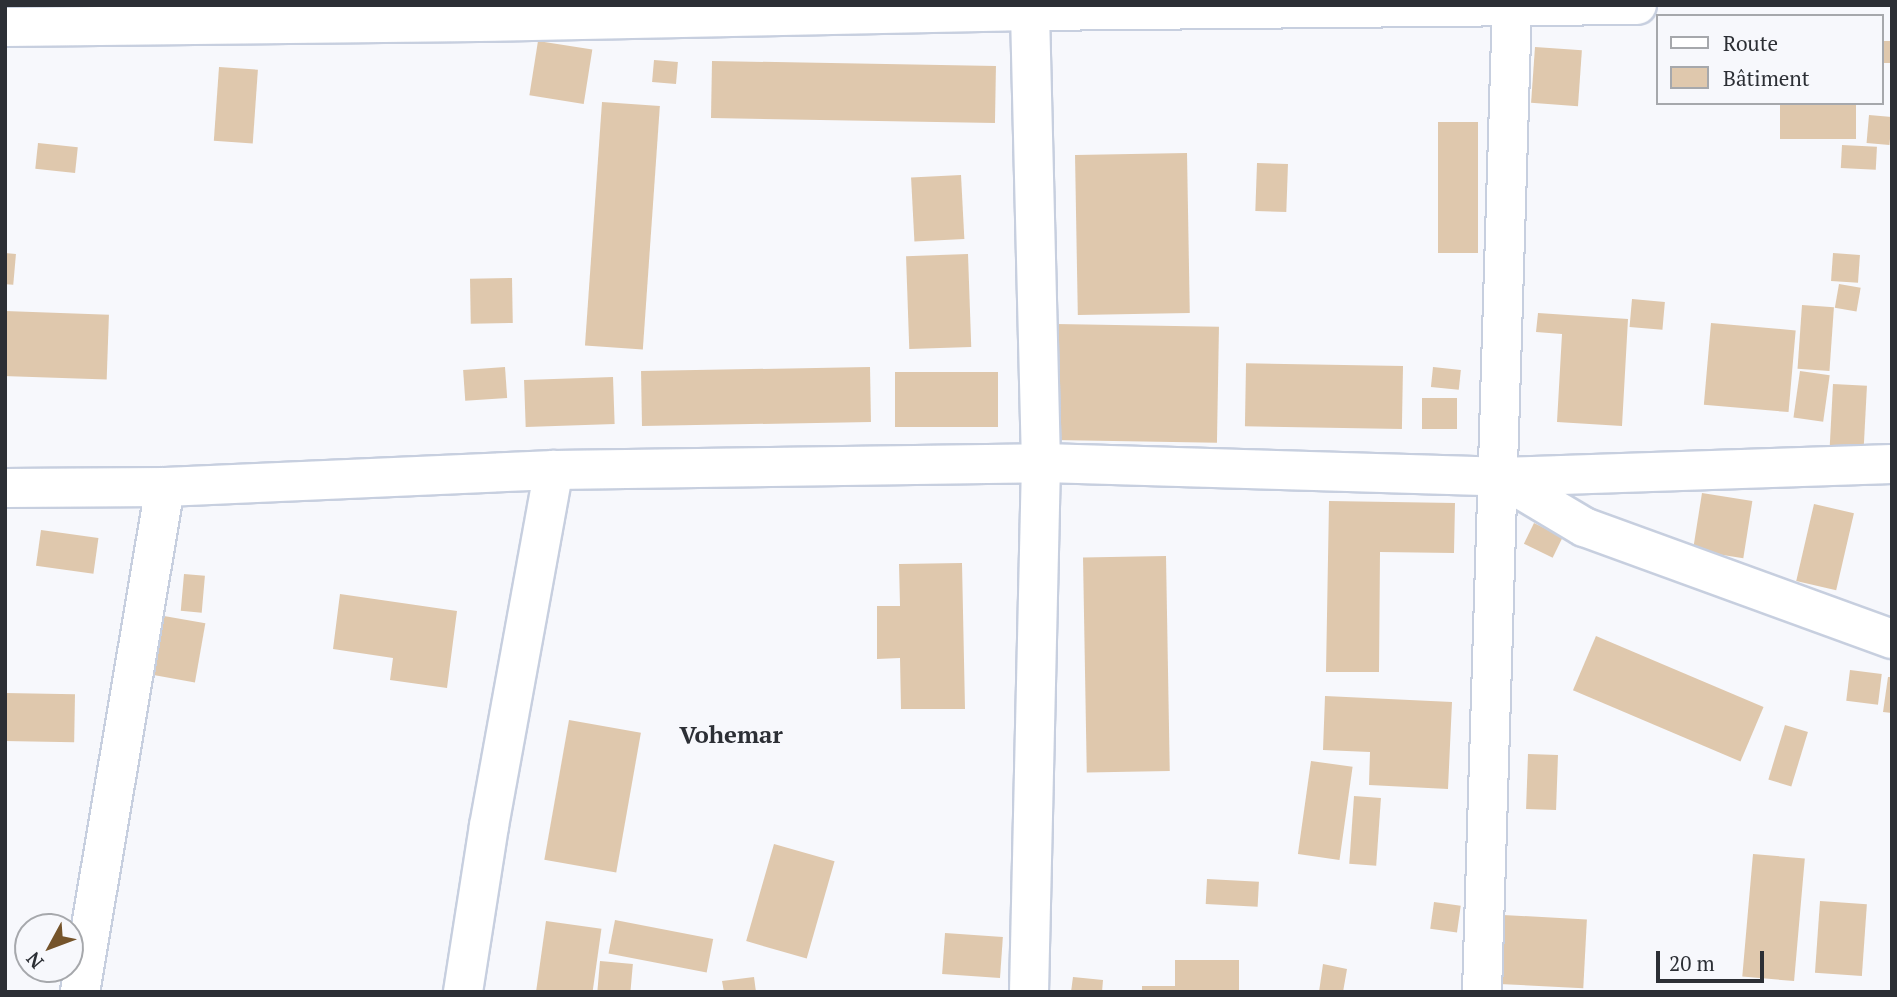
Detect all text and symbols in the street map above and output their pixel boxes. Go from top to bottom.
legend [1656,14,1883,105]
text: Route [1723,29,1778,57]
text: Bâtiment [1723,64,1810,92]
district label: Vohemar [679,721,783,749]
north arrow [14,913,84,983]
scale bar [1659,937,1768,981]
text: N [20,947,48,974]
text: 20 m [1669,949,1715,977]

